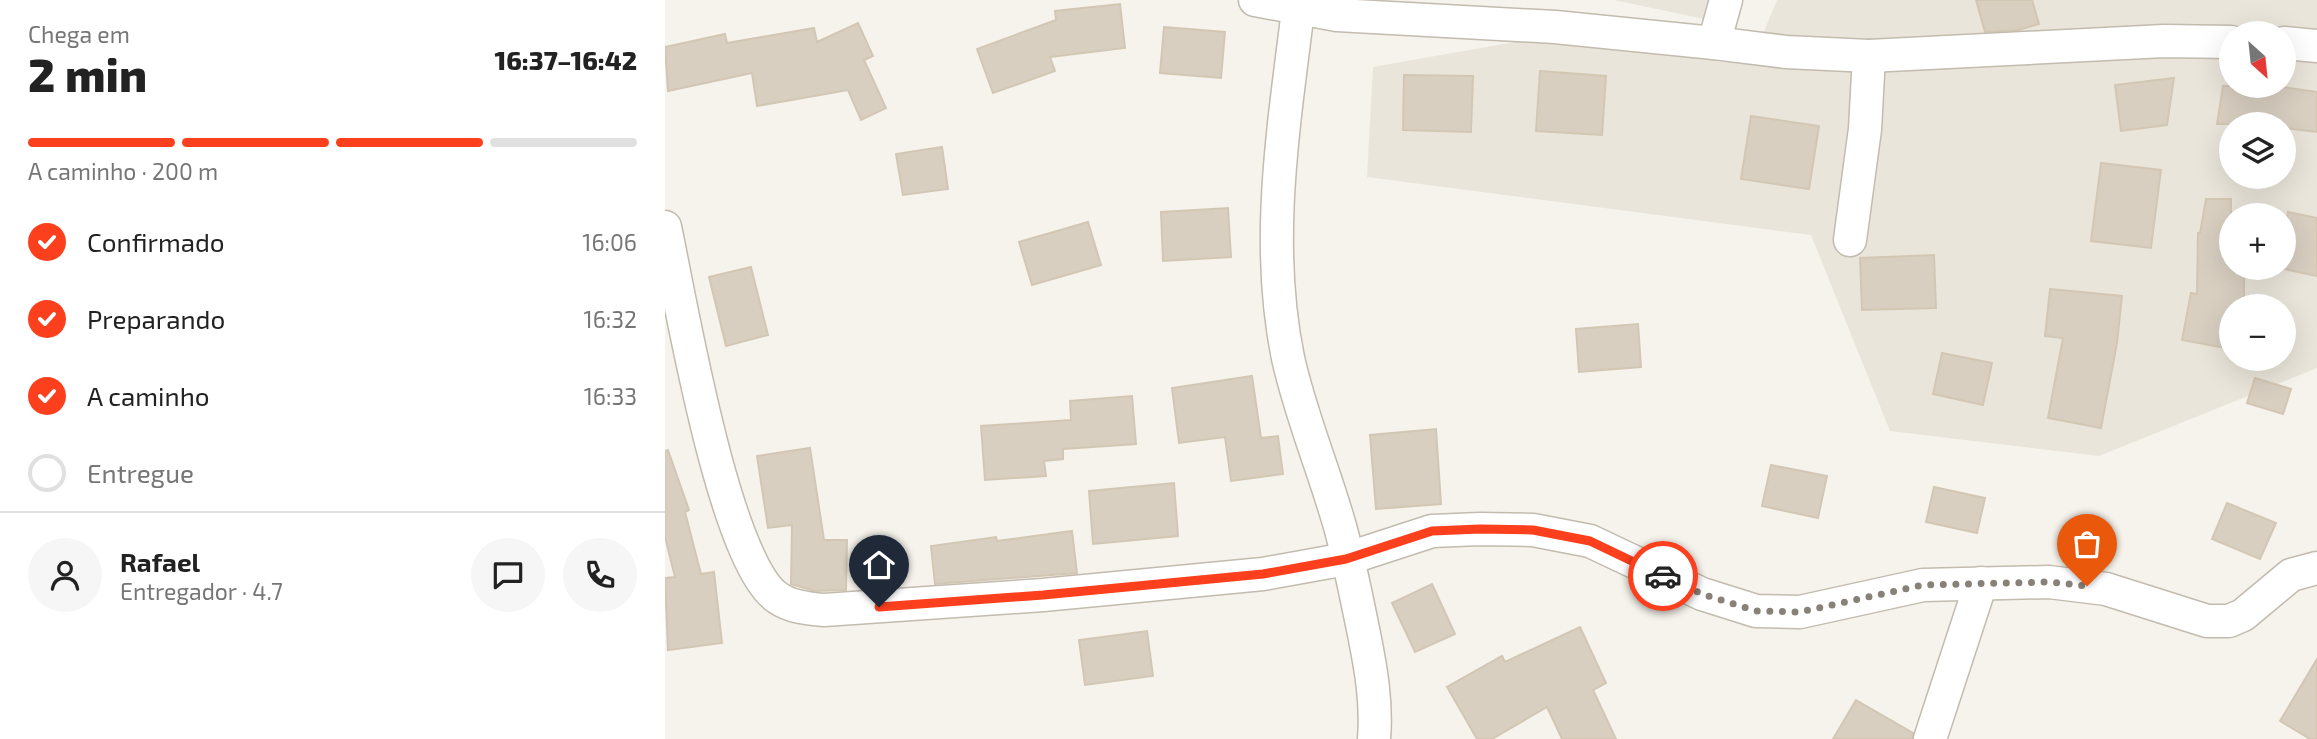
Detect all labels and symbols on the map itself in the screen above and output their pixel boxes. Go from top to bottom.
north arrow [2219,21,2296,98]
pin [2057,514,2117,586]
pin [849,535,909,607]
courier [1628,541,1698,611]

